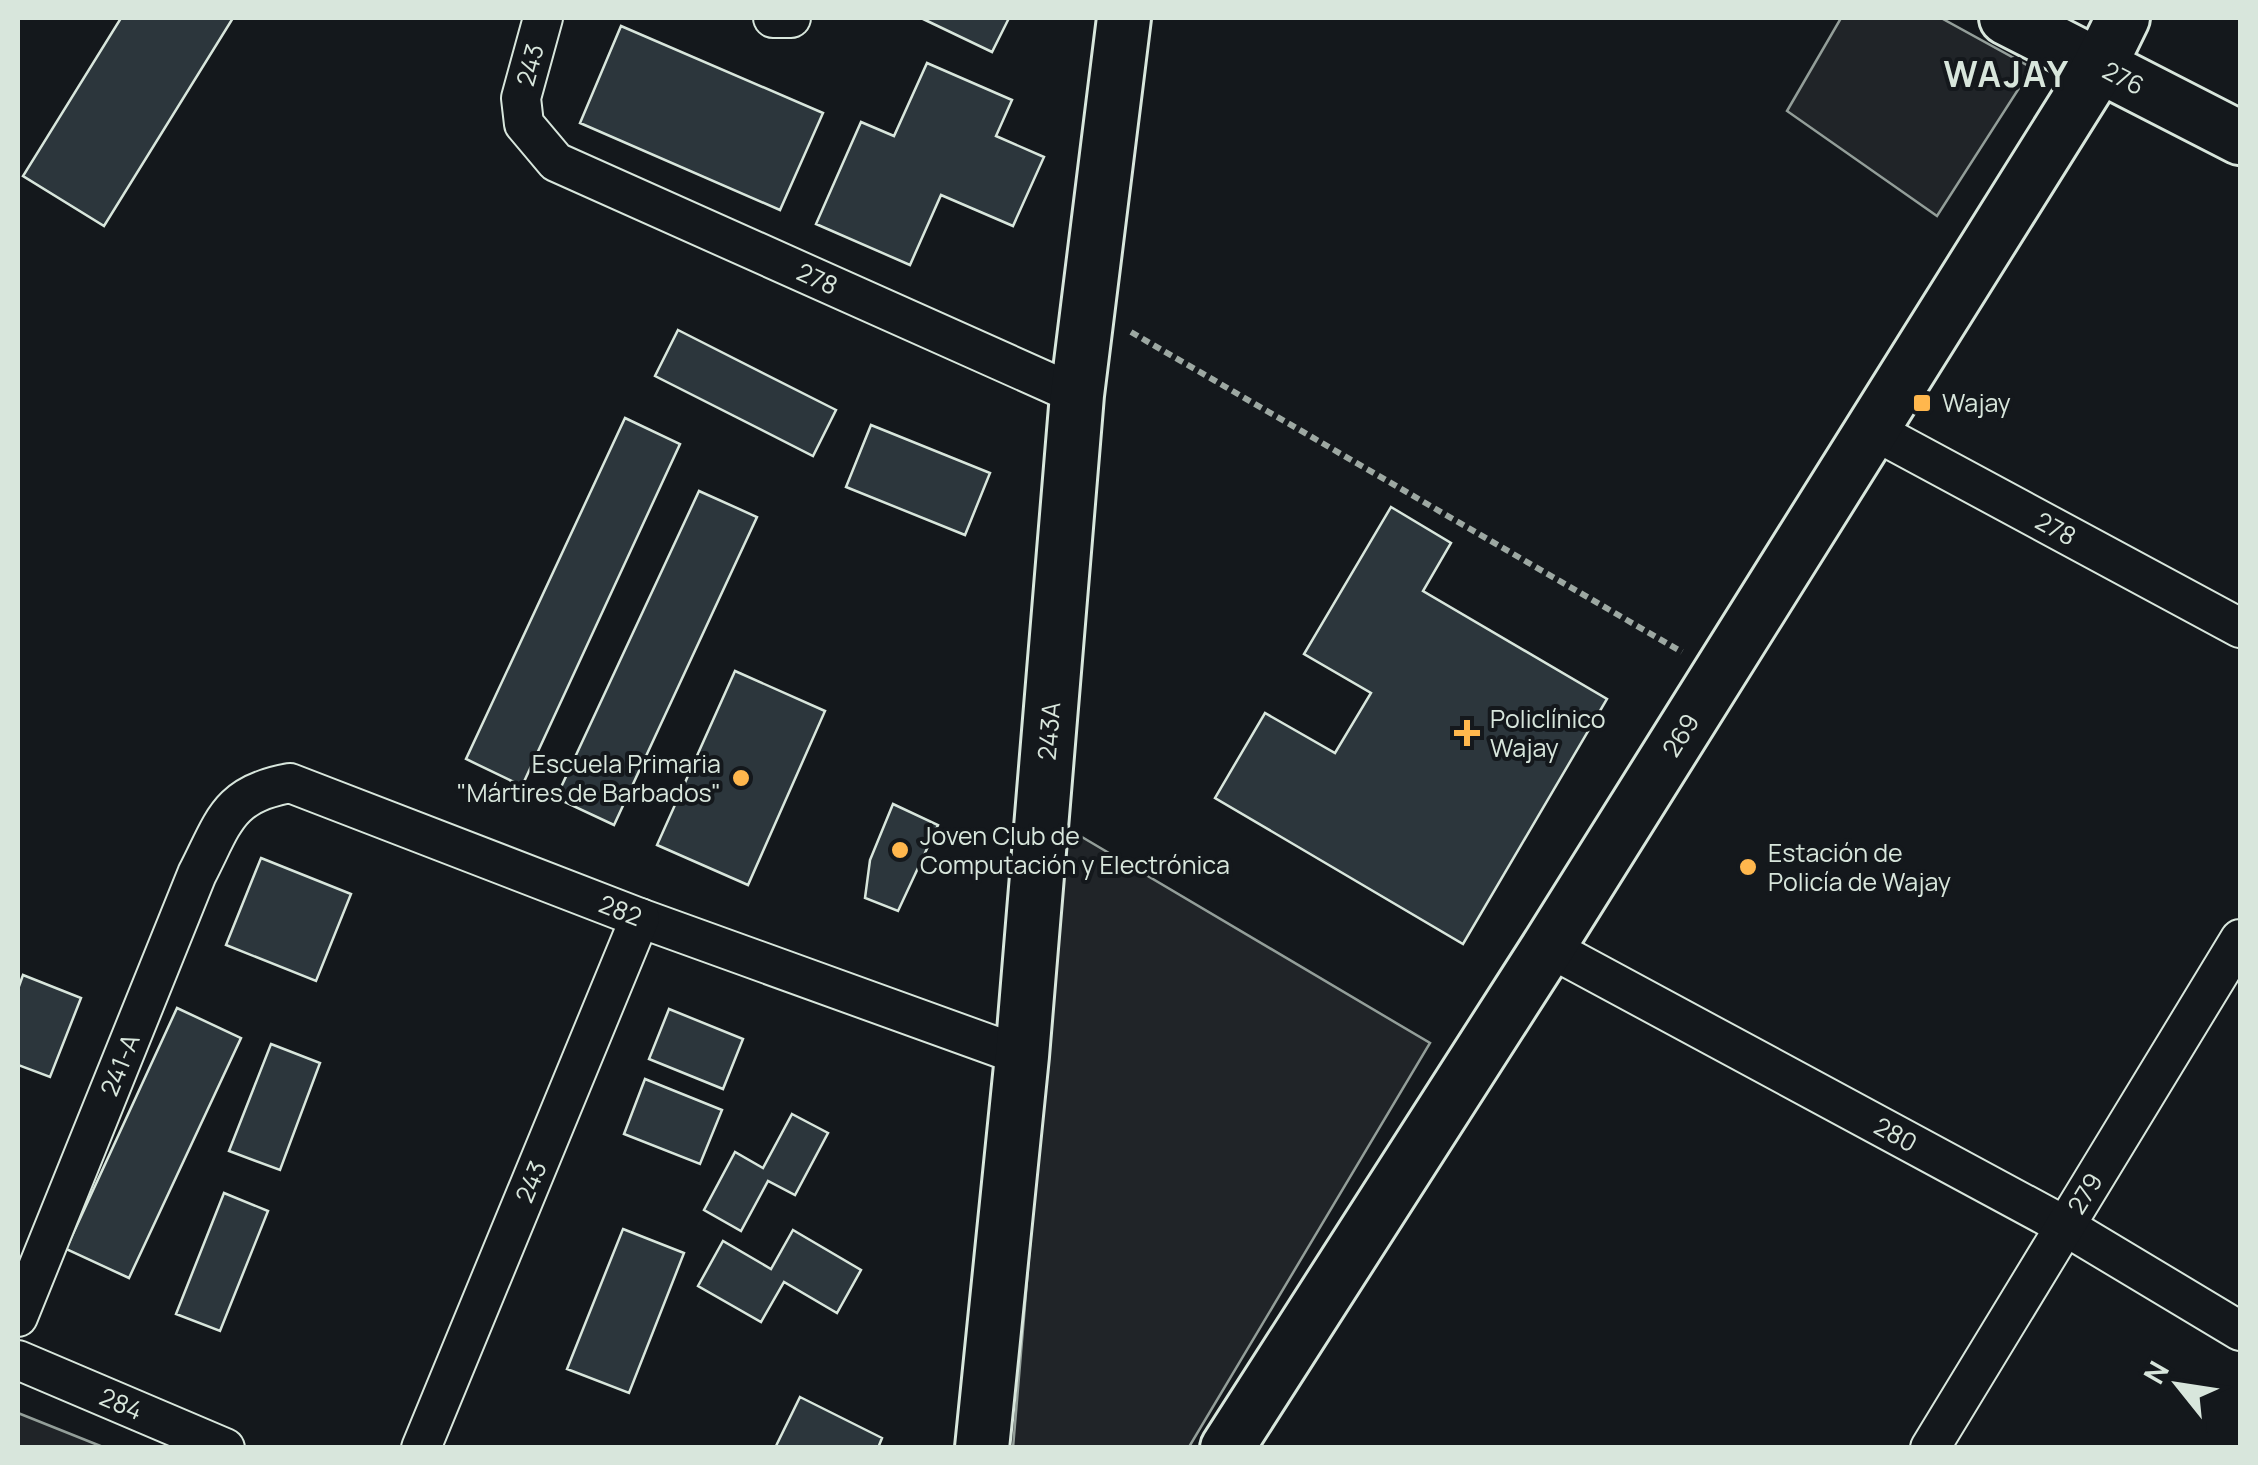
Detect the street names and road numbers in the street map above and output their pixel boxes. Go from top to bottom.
street label: 243 [507,40,552,90]
street label: 276 [2097,53,2151,103]
street label: 278 [791,254,843,303]
street label: 278 [2030,503,2083,553]
street label: 243A [1029,701,1068,762]
street label: 269 [1653,706,1707,763]
street label: 282 [594,886,647,934]
street label: 241-A [91,1028,148,1101]
street label: 280 [1868,1108,1924,1160]
street label: 243 [506,1155,555,1208]
street label: 279 [2059,1166,2111,1220]
street label: 284 [94,1379,148,1428]

